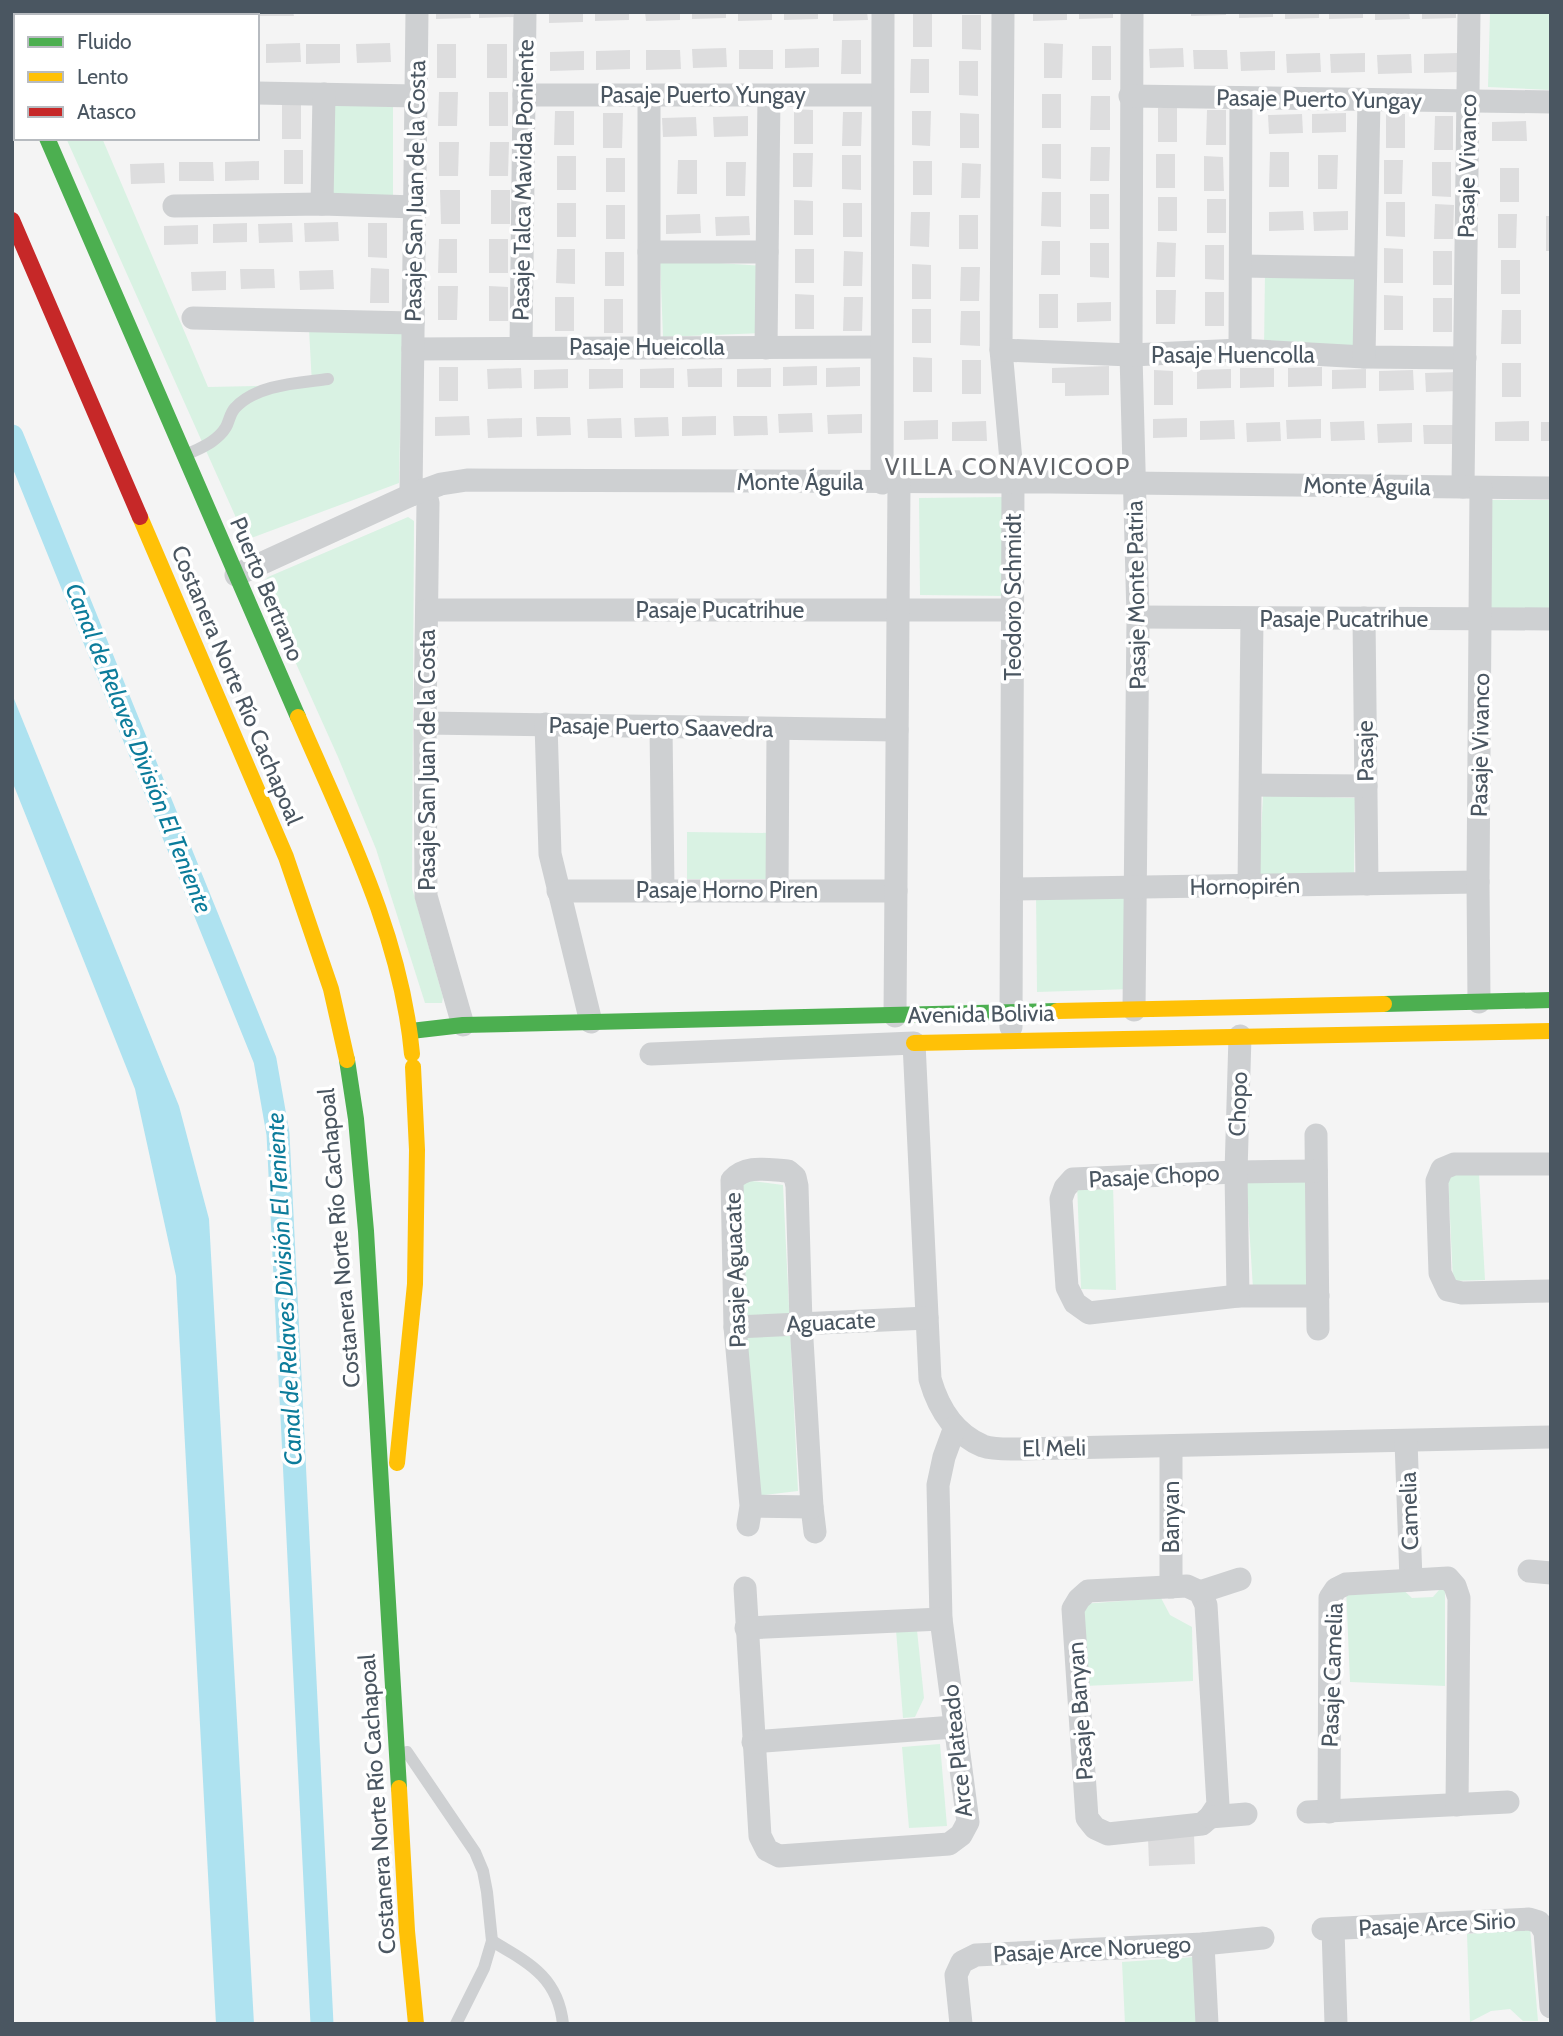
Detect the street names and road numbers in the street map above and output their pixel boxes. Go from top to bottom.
street label: Pasaje Talca Mavida Poniente [507,39,539,321]
street label: Pasaje San Juan de la Costa [399,60,431,322]
street label: Pasaje Puerto Yungay [600,81,806,109]
street label: Pasaje Puerto Yungay [1216,83,1423,115]
street label: Pasaje Vivanco [1452,94,1482,238]
street label: Pasaje Hueicolla [569,333,725,361]
street label: Pasaje Huencolla [1151,341,1315,369]
street label: Monte Águila [736,467,864,496]
street label: Monte Águila [1303,470,1431,501]
street label: Pasaje Monte Patria [1120,500,1152,690]
street label: Puerto Bertrano [224,513,310,665]
street label: Teodoro Schmidt [999,513,1027,680]
street label: Costanera Norte Río Cachapoal [165,541,309,829]
street label: Pasaje Pucatrihue [636,596,805,624]
street label: Pasaje Pucatrihue [1260,605,1429,633]
street label: Pasaje San Juan de la Costa [413,629,441,891]
street label: Pasaje Vivanco [1465,673,1495,817]
street label: Pasaje Puerto Saavedra [548,711,774,743]
street label: Pasaje [1350,720,1380,782]
street label: Hornopirén [1189,871,1301,901]
street label: Pasaje Horno Piren [636,876,818,904]
street label: Avenida Bolivia [907,999,1055,1029]
street label: Chopo [1223,1071,1253,1137]
street label: Costanera Norte Río Cachapoal [312,1086,366,1389]
street label: Pasaje Chopo [1088,1159,1220,1193]
street label: Pasaje Aguacate [718,1192,752,1348]
street label: Aguacate [786,1306,877,1338]
street label: El Meli [1022,1433,1086,1463]
street label: Camelia [1394,1471,1424,1551]
street label: Banyan [1157,1481,1185,1553]
street label: Pasaje Camelia [1315,1602,1349,1748]
street label: Pasaje Banyan [1061,1641,1099,1781]
street label: Costanera Norte Río Cachapoal [353,1652,401,1955]
street label: Arce Plateado [936,1683,978,1819]
street label: Pasaje Arce Sirio [1358,1906,1516,1942]
street label: Pasaje Arce Noruego [992,1930,1192,1968]

